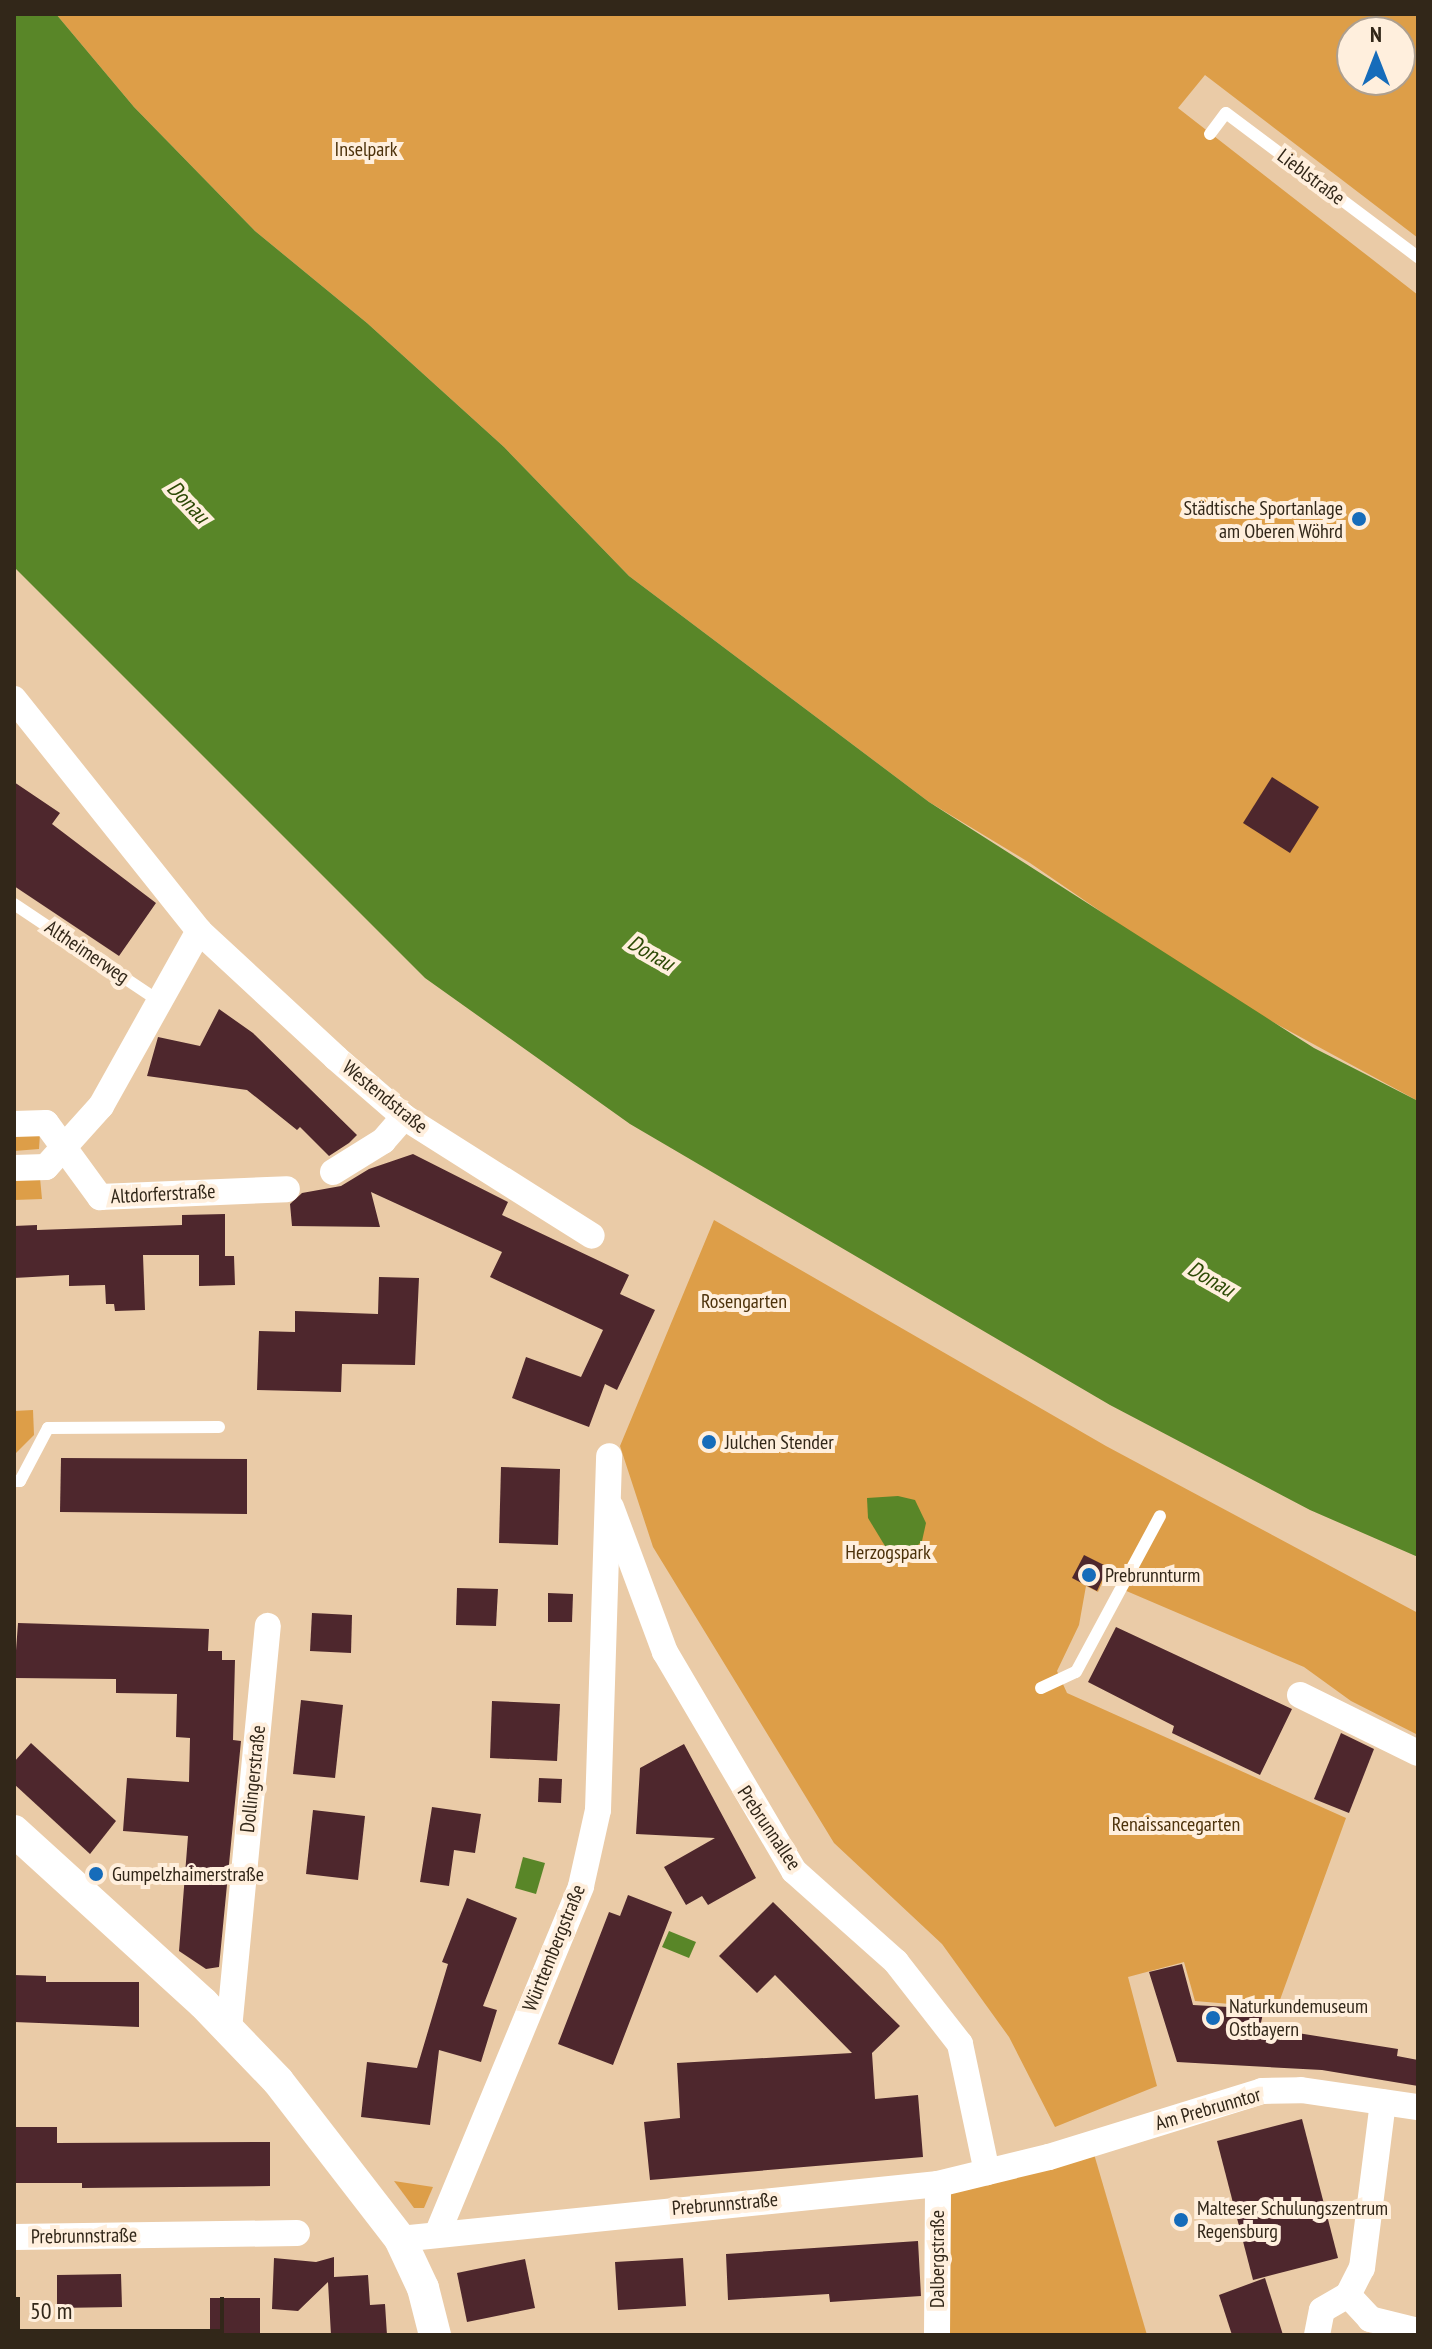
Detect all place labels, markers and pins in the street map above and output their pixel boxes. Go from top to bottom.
place label: Städtische Sportanlage am Oberen Wöhrd [1184,496,1343,543]
marker: Städtische Sportanlage am Oberen Wöhrd [1350,510,1368,528]
place label: Julchen Stender [725,1430,834,1454]
marker: Julchen Stender [700,1433,718,1451]
place label: Prebrunnturm [1105,1563,1200,1587]
marker: Prebrunnturm [1080,1566,1098,1584]
place label: Gumpelzhaimerstraße [112,1862,264,1886]
marker: Gumpelzhaimerstraße [87,1865,105,1883]
place label: Naturkundemuseum Ostbayern [1229,1994,1368,2041]
marker: Naturkundemuseum Ostbayern [1204,2009,1222,2027]
place label: Malteser Schulungszentrum Regensburg [1197,2196,1388,2243]
marker: Malteser Schulungszentrum Regensburg [1172,2211,1190,2229]

